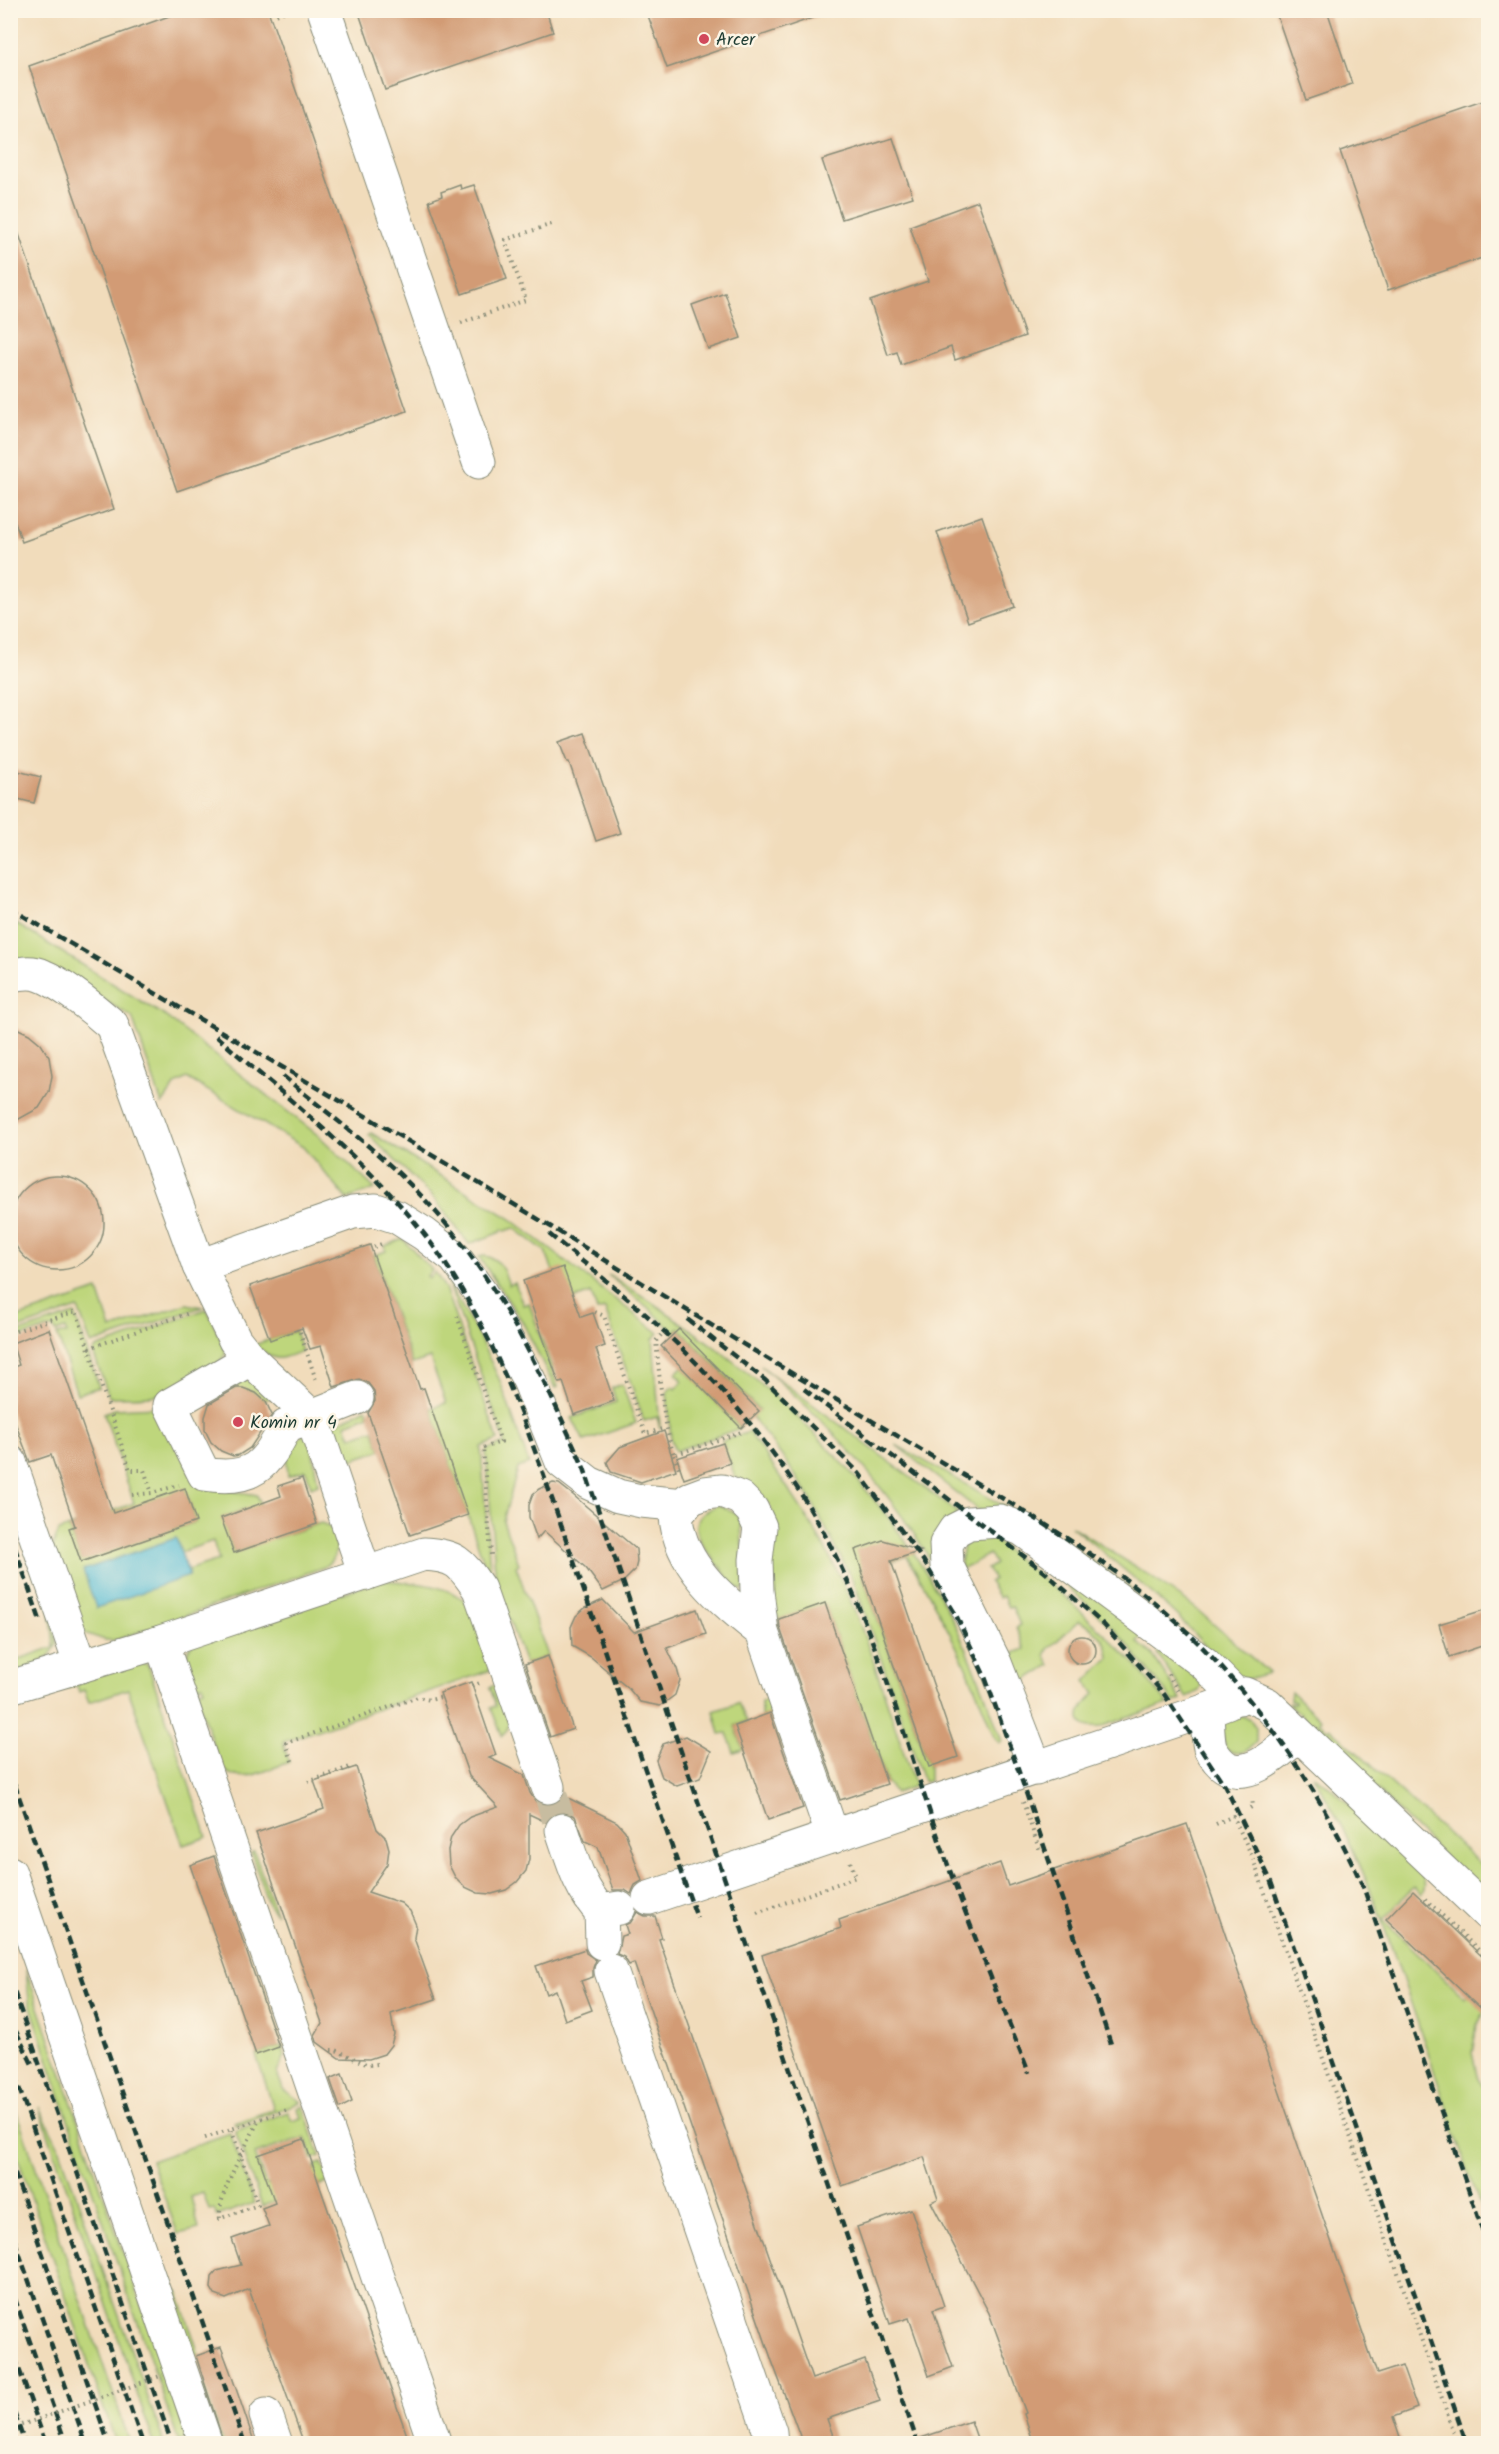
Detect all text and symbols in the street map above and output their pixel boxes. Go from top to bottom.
place label: Arcer [716,26,756,55]
marker: Arcer [697,32,711,46]
place label: Komin nr 4 [250,1409,337,1438]
marker: Komin nr 4 [231,1415,245,1429]

